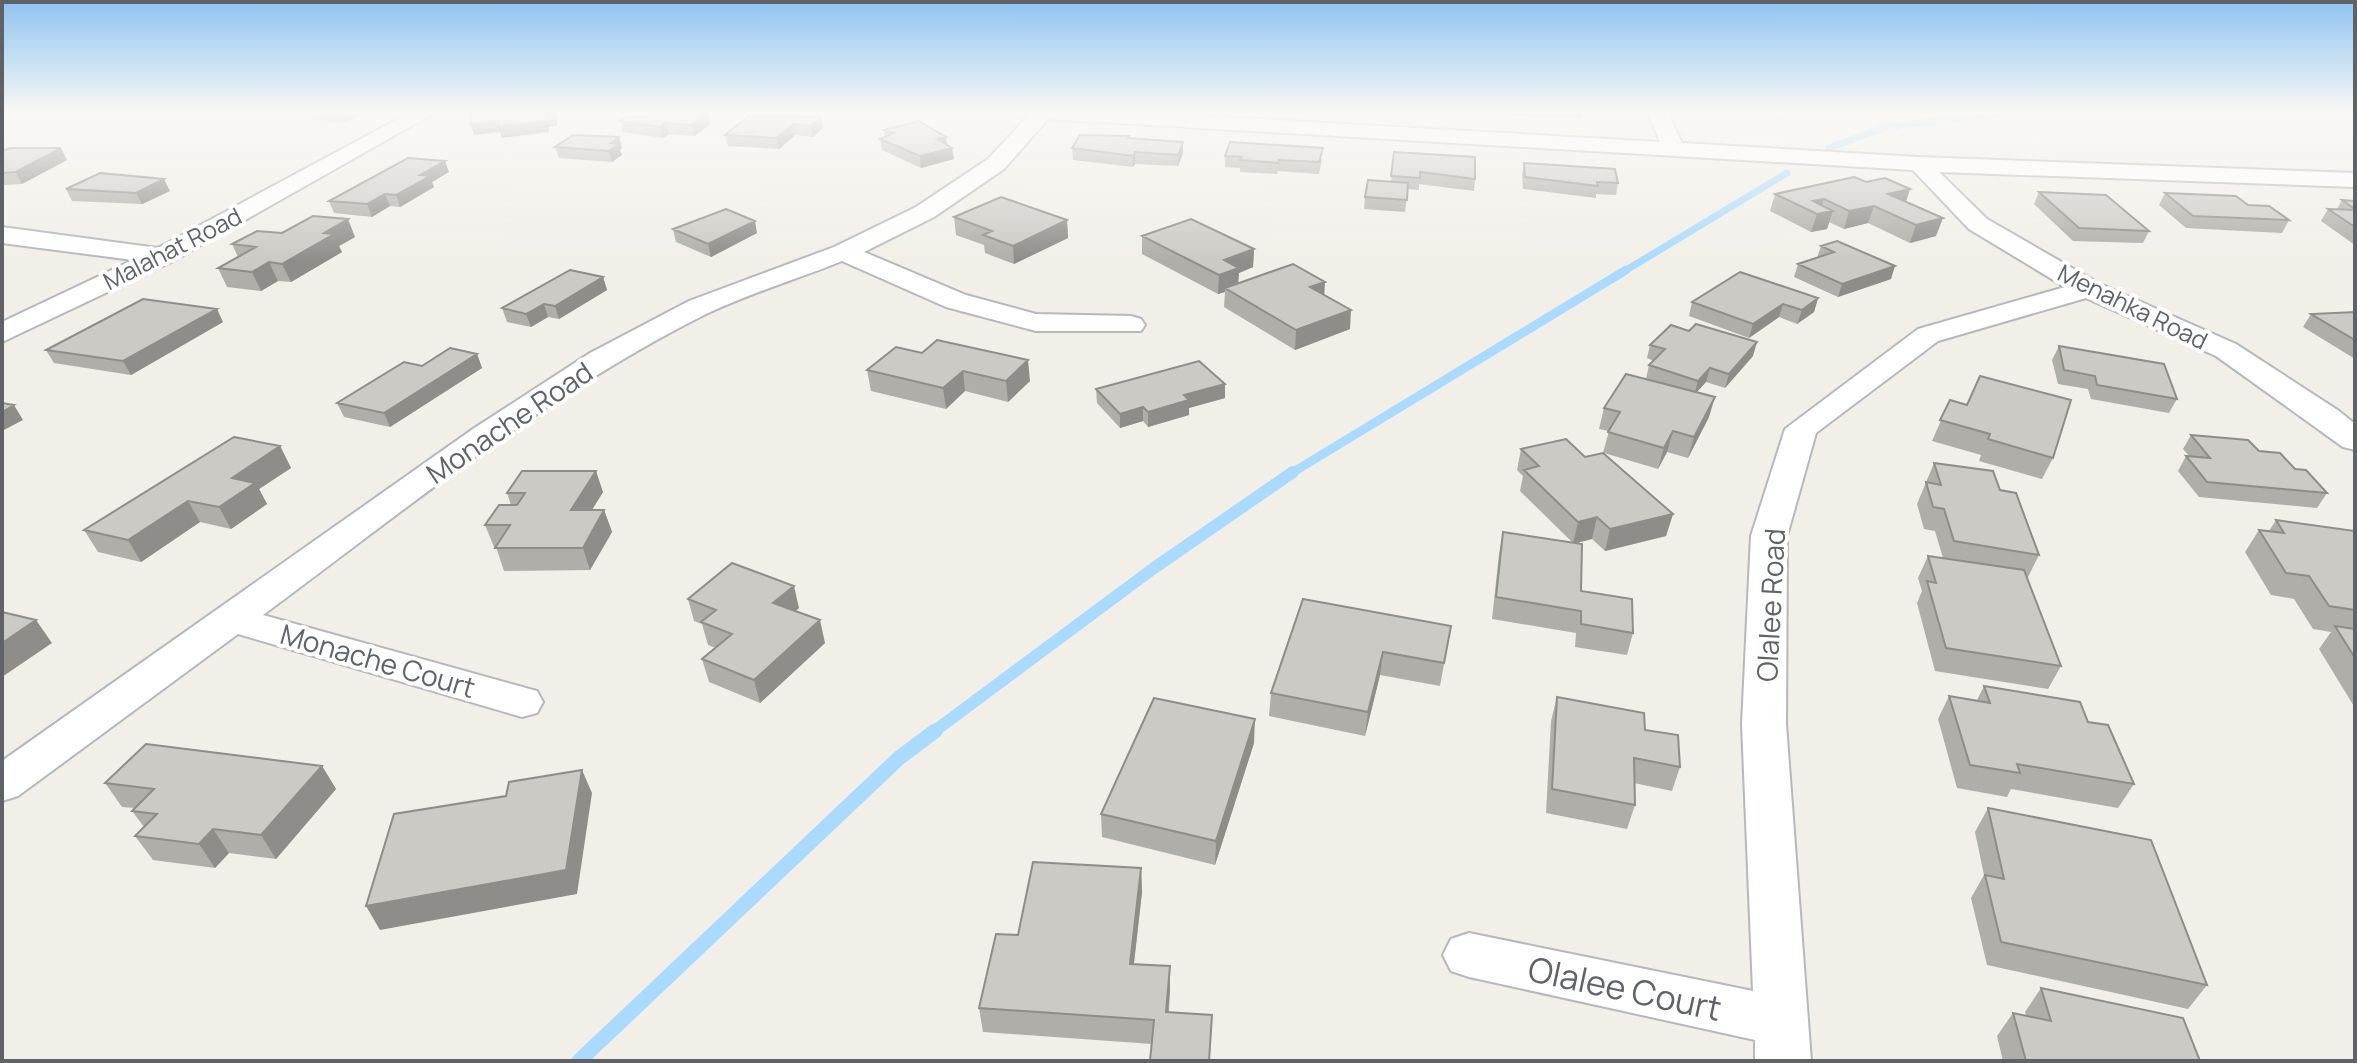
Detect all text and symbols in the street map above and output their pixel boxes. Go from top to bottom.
street label: Malahat Road [97,199,247,297]
street label: Menahka Road [2053,256,2213,356]
street label: Monache Road [418,352,600,492]
street label: Olalee Road [1747,527,1793,683]
street label: Monache Court [276,614,480,706]
street label: Olalee Court [1524,945,1726,1031]

